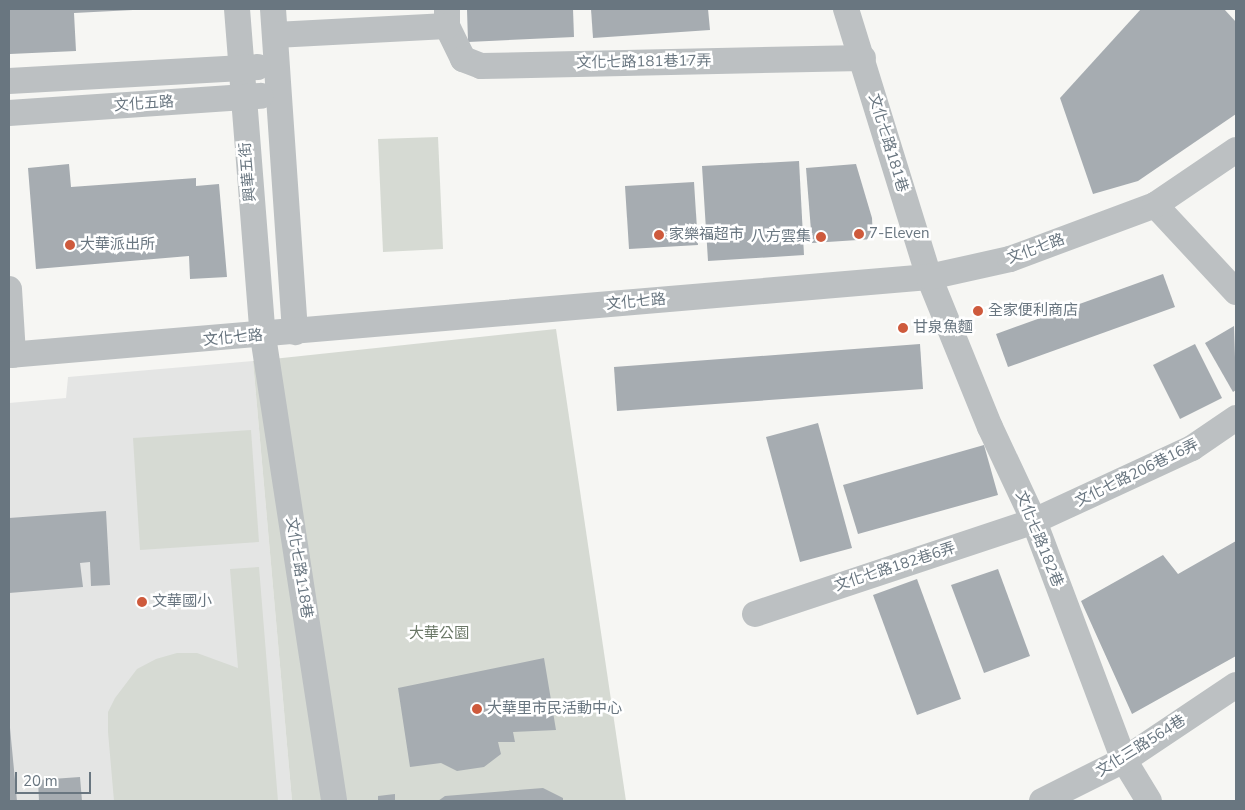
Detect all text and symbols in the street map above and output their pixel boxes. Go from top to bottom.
street label: 文化七路181巷17弄 [576,52,712,72]
street label: 文化七路181巷 [864,92,912,194]
street label: 文化五路 [113,93,175,115]
street label: 興華五街 [236,141,260,203]
place label: 7-Eleven [869,225,929,243]
place label: 家樂福超市 [669,226,744,244]
place label: 八方雲集 [751,228,811,246]
marker: 7-Eleven [853,228,865,240]
marker: 家樂福超市 [653,229,665,241]
street label: 文化七路 [1005,230,1067,268]
marker: 八方雲集 [815,231,827,243]
place label: 大華派出所 [80,236,155,254]
marker: 大華派出所 [64,239,76,251]
street label: 文化七路 [605,290,667,314]
place label: 全家便利商店 [988,302,1078,320]
marker: 全家便利商店 [972,305,984,317]
place label: 甘泉魚麵 [913,319,973,337]
marker: 甘泉魚麵 [897,322,909,334]
street label: 文化七路 [202,326,264,350]
street label: 文化七路206巷16弄 [1072,435,1202,511]
street label: 文化七路182巷 [1012,488,1066,590]
street label: 文化七路118巷 [282,516,316,620]
street label: 文化七路182巷6弄 [832,539,958,595]
place label: 文華國小 [152,593,212,611]
marker: 文華國小 [136,596,148,608]
park label: 大華公園 [409,625,469,643]
place label: 大華里市民活動中心 [487,700,622,718]
marker: 大華里市民活動中心 [471,703,483,715]
street label: 文化三路564巷 [1093,711,1189,781]
scale bar [18,762,94,794]
text: 20 m [23,771,58,791]

